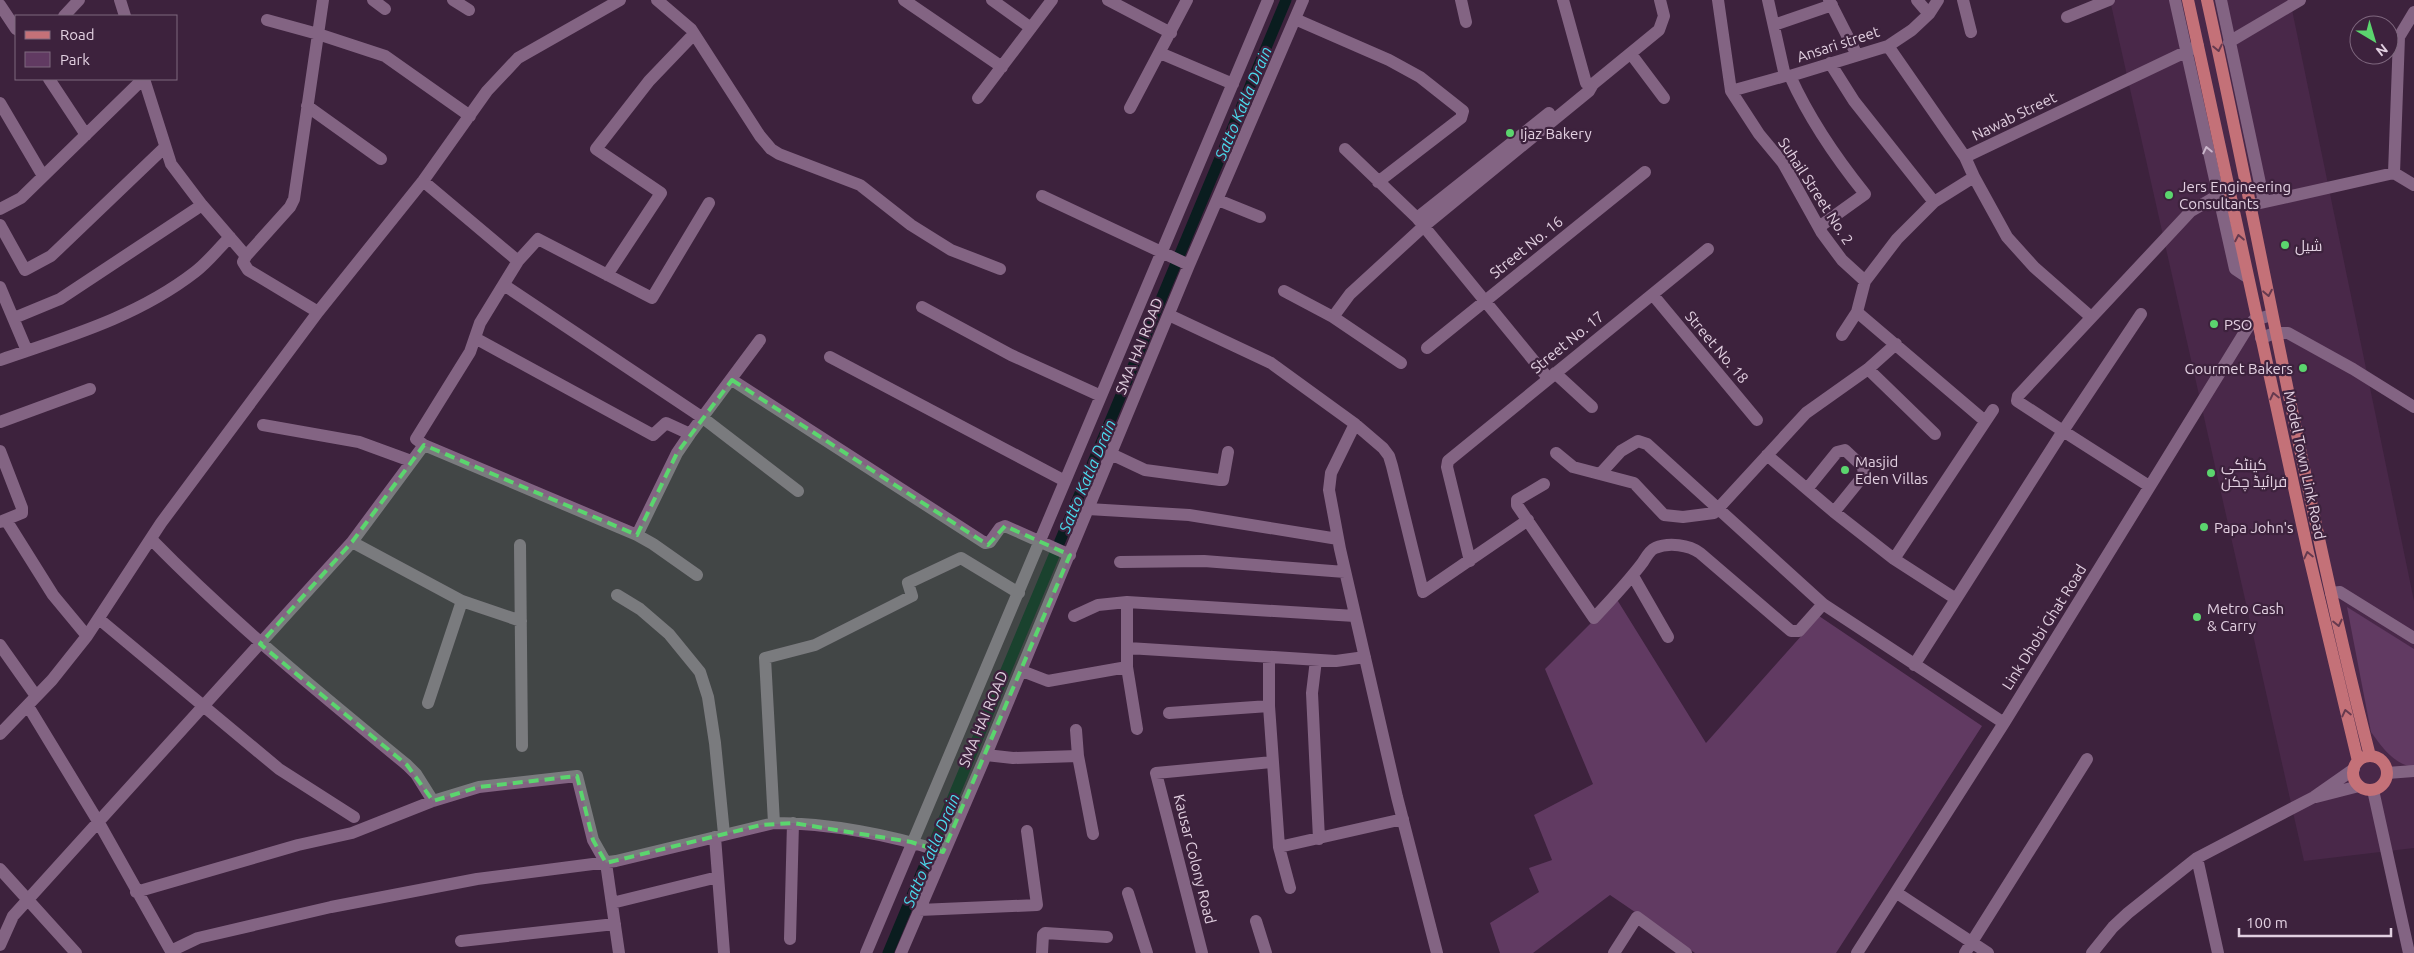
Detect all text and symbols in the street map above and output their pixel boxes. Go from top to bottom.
legend [15,15,178,80]
north arrow [2349,15,2399,65]
street label: Ansari street [1795,23,1882,65]
text: Road [60,26,95,43]
text: N [2373,41,2391,60]
one-way arrow [2212,43,2223,52]
water label: Satto Katla Drain [1211,44,1275,163]
text: Park [60,51,90,68]
street label: Nawab Street [1969,88,2059,144]
place label: Ijaz Bakery [1520,125,1592,142]
marker: Ijaz Bakery [1504,127,1516,139]
street label: Suhail Street No. 2 [1775,134,1857,248]
one-way arrow [2203,146,2213,155]
place label: Jers Engineering Consultants [2179,178,2291,212]
marker: Jers Engineering Consultants [2163,189,2175,201]
street label: Street No. 16 [1486,212,1566,282]
one-way arrow [2234,233,2245,242]
place label: شیل [2295,237,2322,256]
marker: شیل [2279,239,2291,251]
one-way arrow [2262,288,2273,297]
street label: SMA HAI ROAD [1112,295,1166,397]
street label: Street No. 17 [1527,307,1607,377]
street label: Street No. 18 [1682,308,1752,386]
place label: PSO [2224,316,2252,333]
marker: PSO [2208,318,2220,330]
place label: Gourmet Bakers [2184,360,2293,377]
marker: Gourmet Bakers [2297,362,2309,374]
street label: Model Town Link Road [2281,389,2329,541]
one-way arrow [2269,392,2279,401]
water label: Satto Katla Drain [1055,417,1119,536]
place label: Masjid Eden Villas [1855,453,1928,487]
place label: کینٹکی فرائیڈ چکن [2221,456,2287,492]
marker: Masjid Eden Villas [1839,464,1851,476]
marker: کینٹکی فرائیڈ چکن [2205,467,2217,479]
place label: Papa John's [2214,519,2294,536]
marker: Papa John's [2198,521,2210,533]
one-way arrow [2303,551,2314,560]
street label: Link Dhobi Ghat Road [1998,561,2090,693]
place label: Metro Cash & Carry [2207,600,2284,634]
marker: Metro Cash & Carry [2191,611,2203,623]
one-way arrow [2332,618,2343,627]
street label: SMA HAI ROAD [955,668,1011,770]
one-way arrow [2341,709,2352,718]
water label: Satto Katla Drain [899,791,963,910]
street label: Kausar Colony Road [1171,792,1219,926]
scale bar [2239,906,2392,938]
text: 100 m [2246,914,2288,931]

